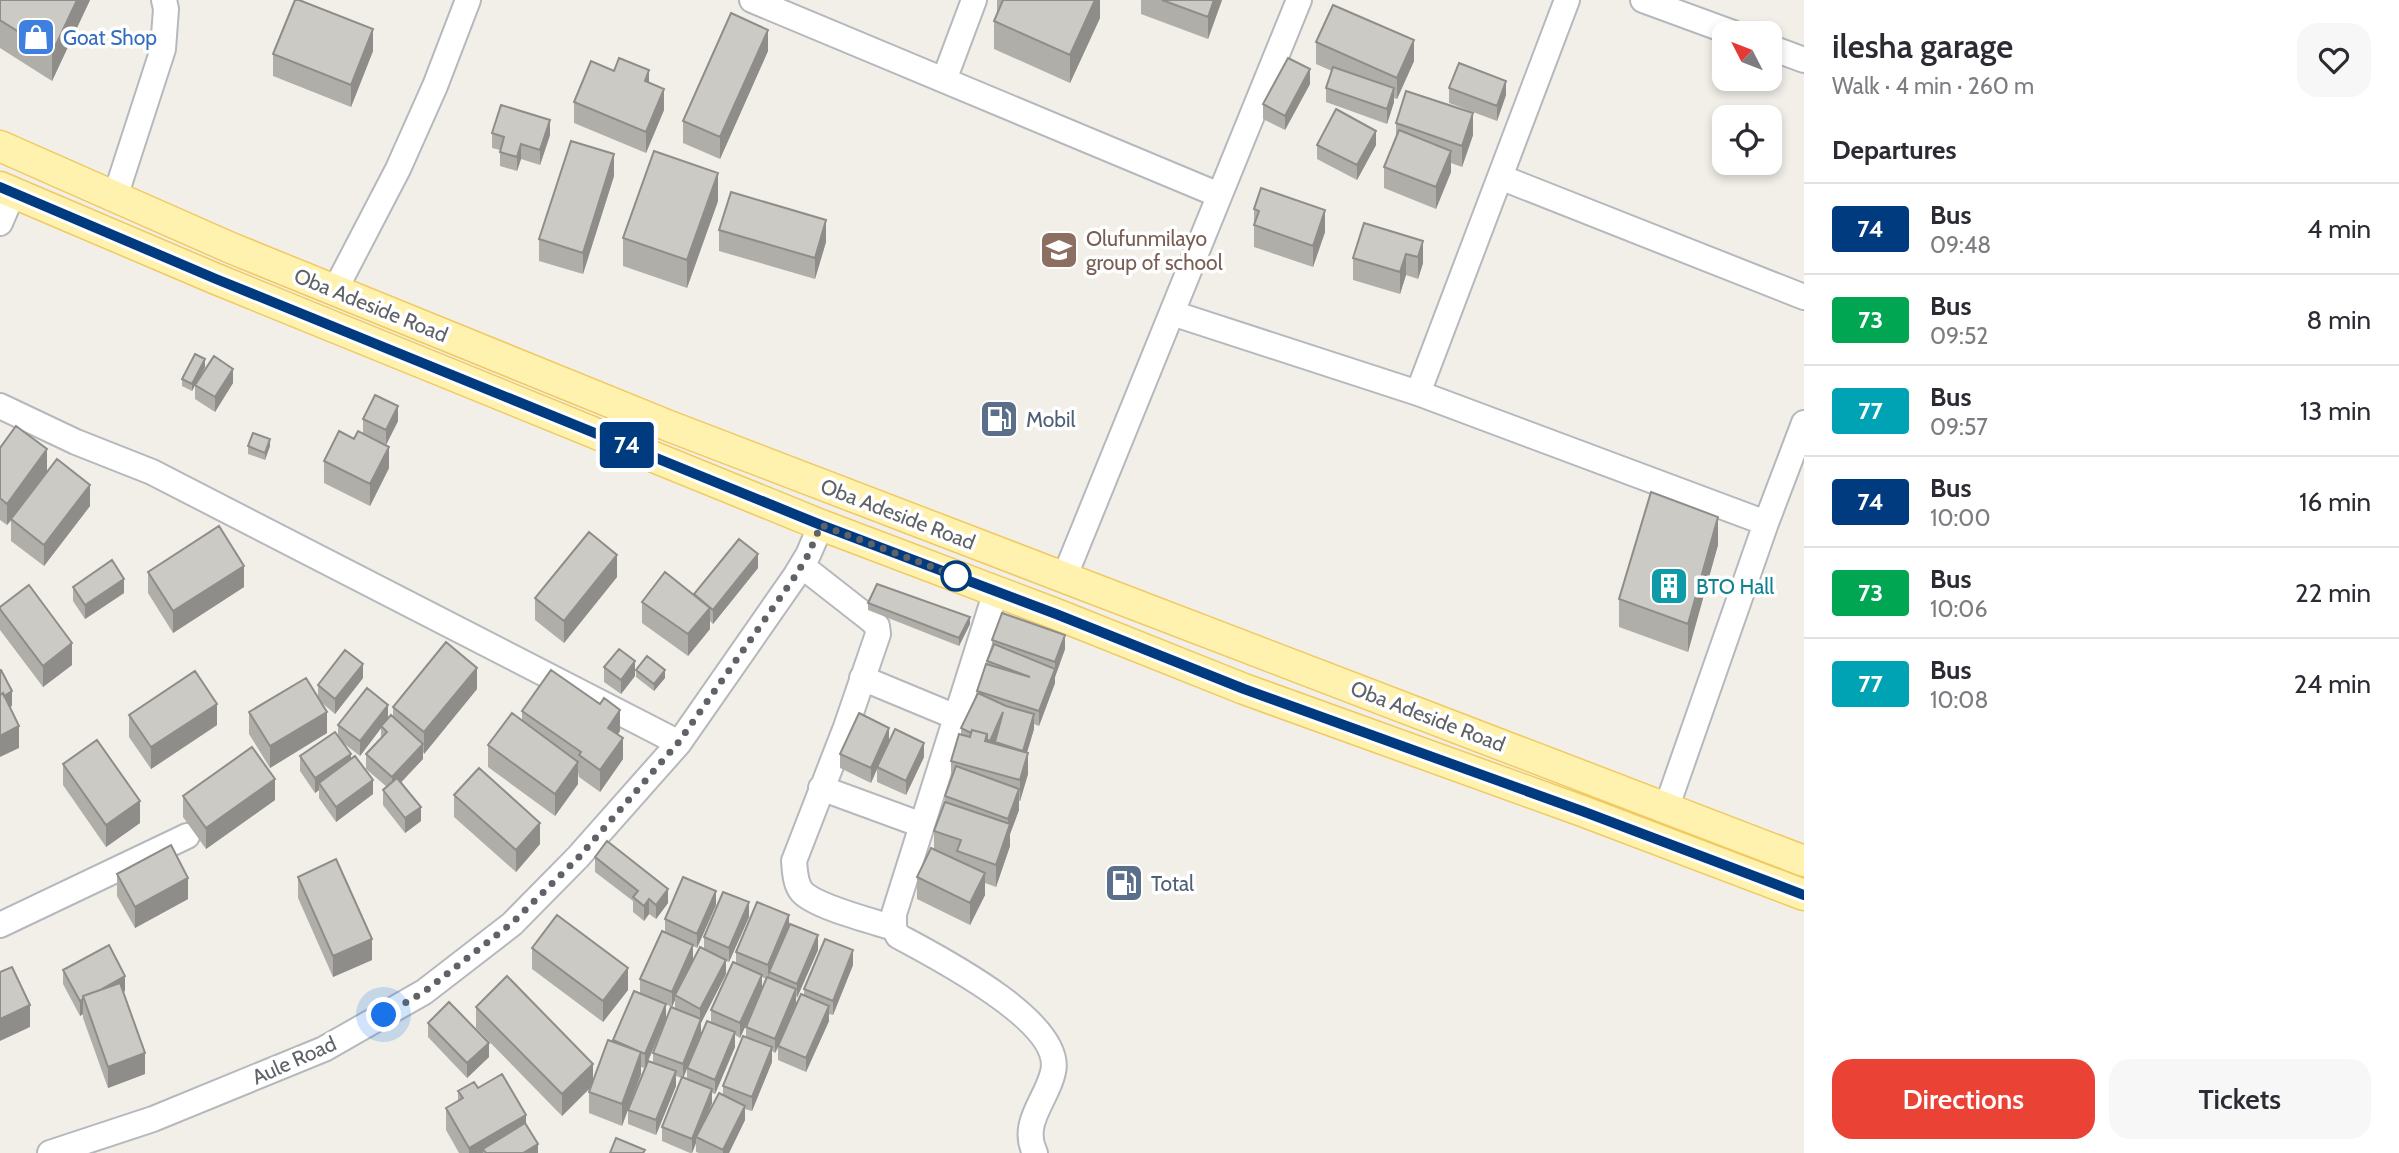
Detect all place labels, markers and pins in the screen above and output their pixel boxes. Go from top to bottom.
shop icon: Goat Shop [15,16,57,58]
place label: Goat Shop [63,25,157,50]
place label: Olufunmilayo group of school [1086,226,1223,275]
school or university icon: Olufunmilayo group of school [1038,229,1080,271]
fuel station icon: Mobil [978,398,1020,440]
place label: Mobil [1026,407,1075,432]
unlabelled marker [941,561,971,591]
building icon: BTO Hall [1648,565,1690,607]
place label: BTO Hall [1696,574,1774,599]
fuel station icon: Total [1103,862,1145,904]
place label: Total [1151,871,1194,896]

